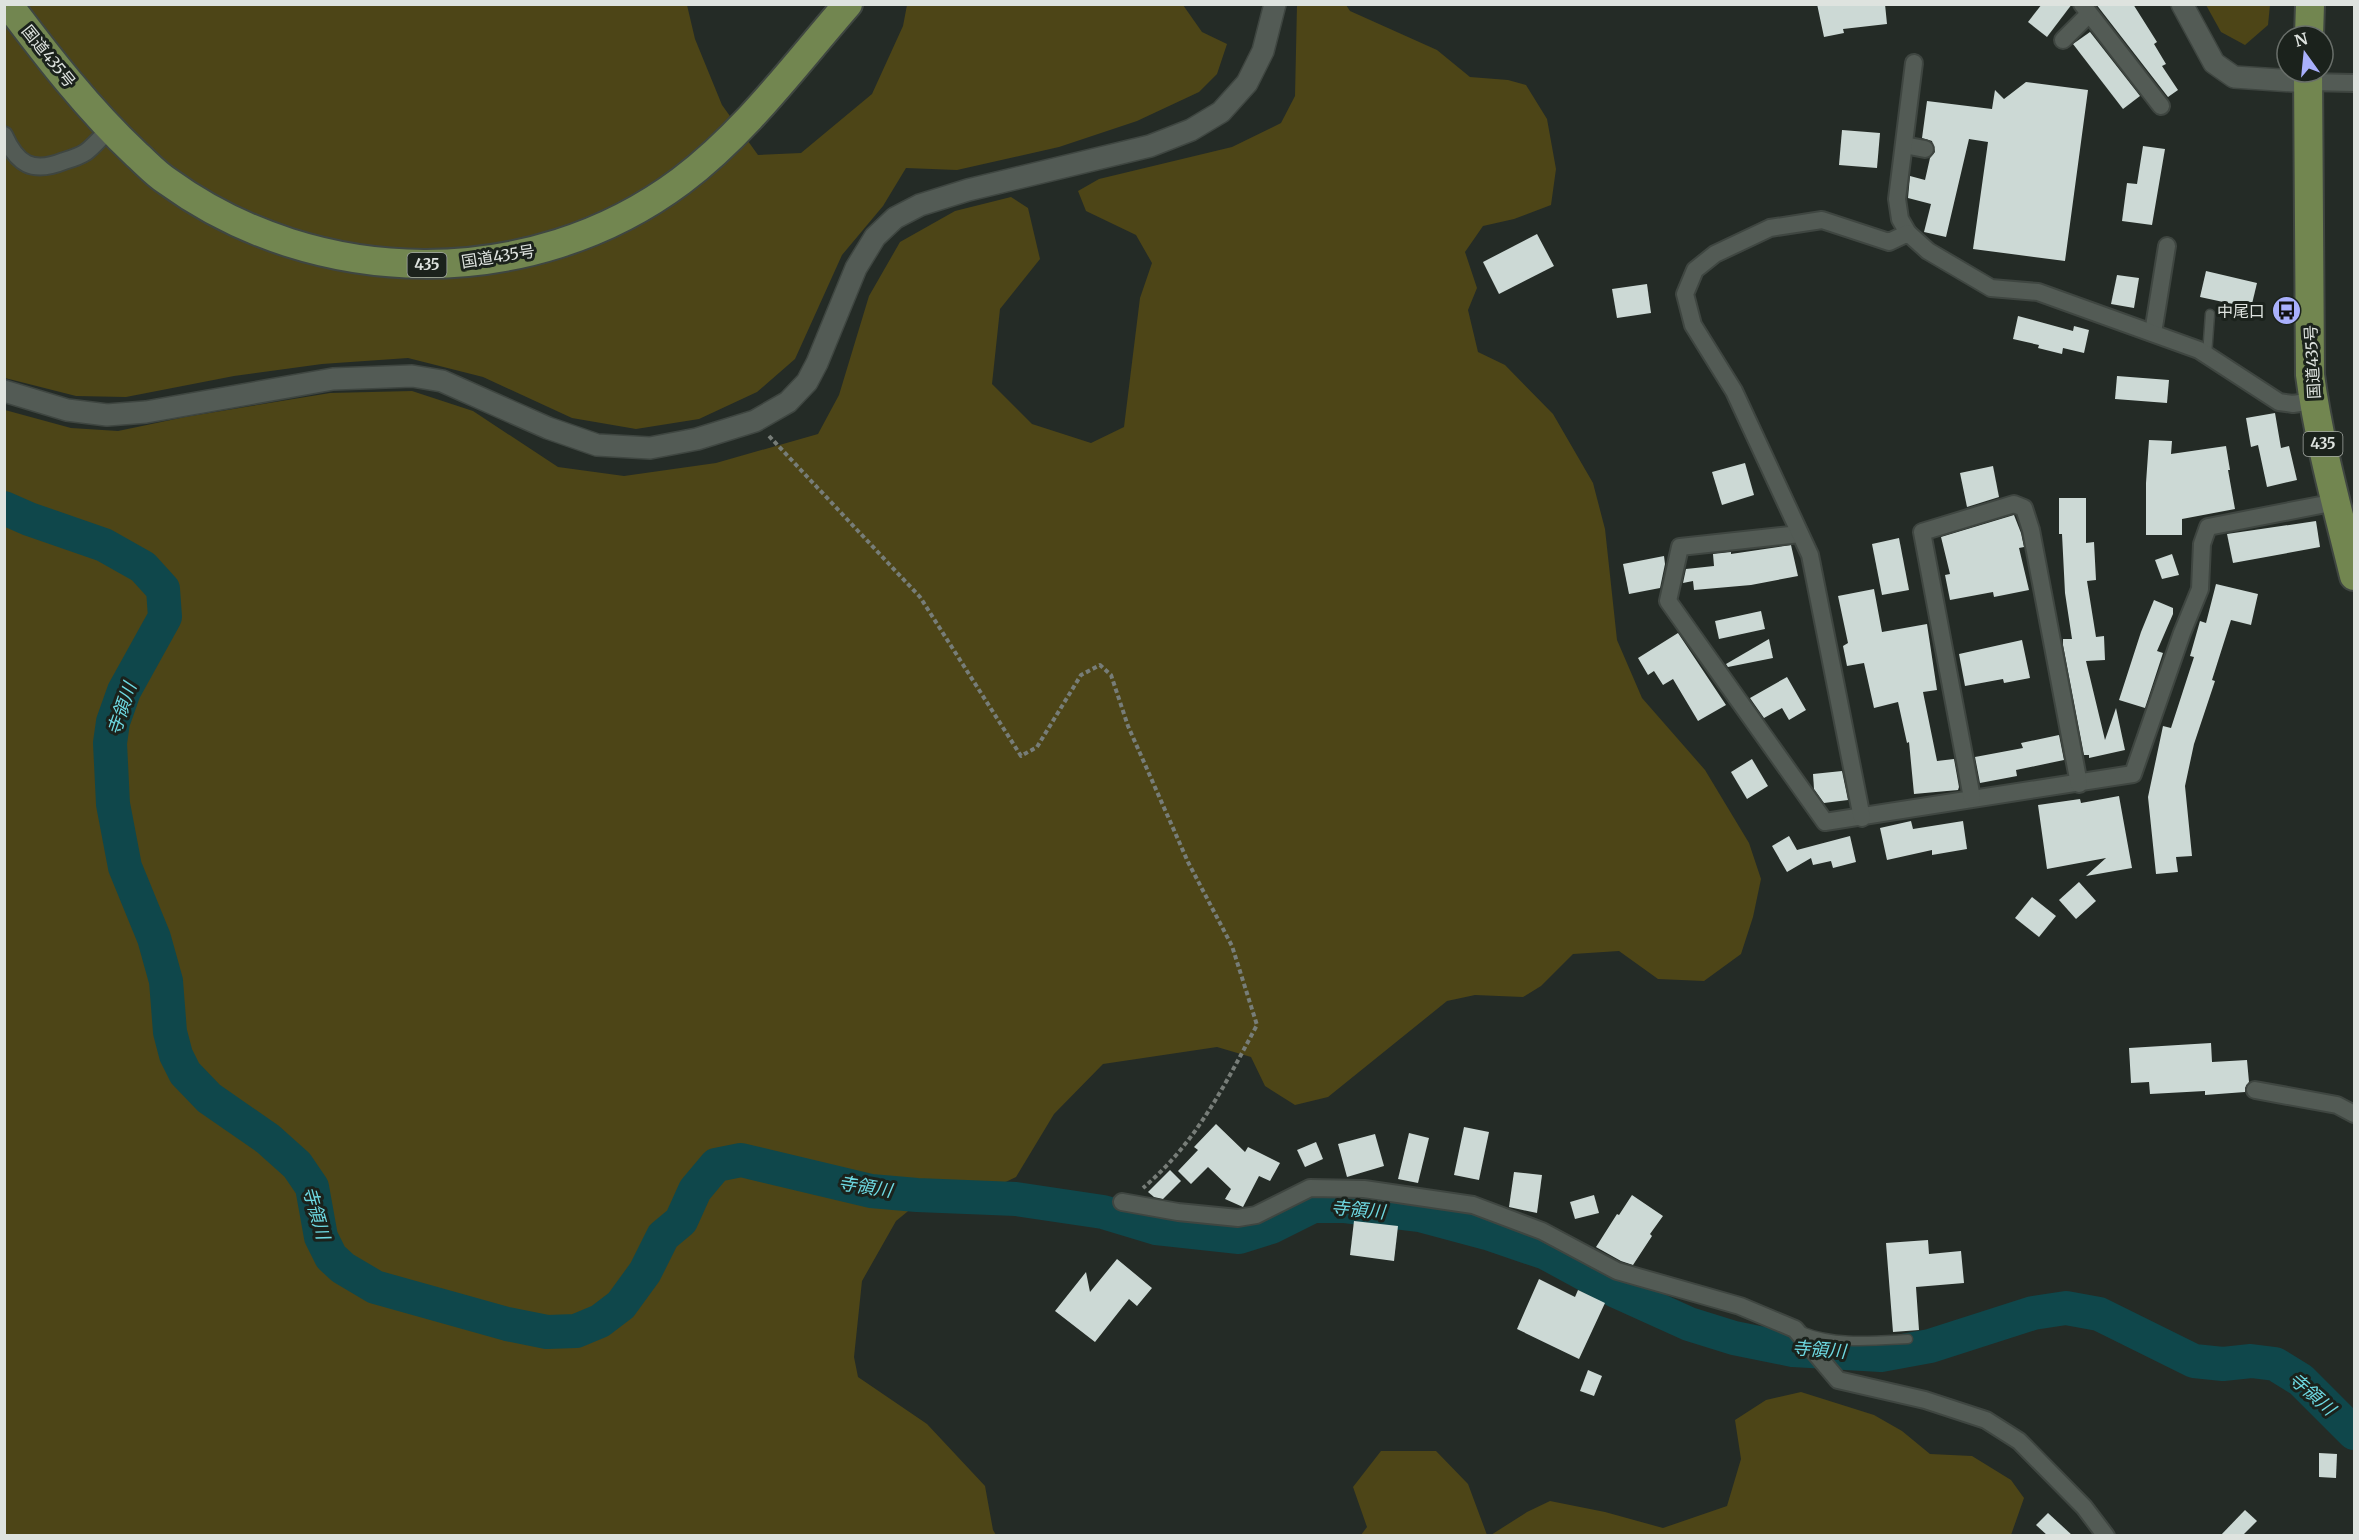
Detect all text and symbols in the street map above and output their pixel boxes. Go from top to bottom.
street label: 国道435号 [18,21,80,91]
north arrow [2275,24,2335,84]
text: N [2292,28,2310,51]
street label: 国道435号 [460,240,536,272]
road number: 435 [408,253,446,277]
bus stop icon: 中尾口 [2270,295,2302,327]
place label: 中尾口 [2217,301,2265,321]
street label: 国道435号 [2300,324,2324,400]
road number: 435 [2304,432,2342,456]
water label: 寺領川 [102,678,142,738]
water label: 寺領川 [837,1171,896,1202]
water label: 寺領川 [298,1184,336,1244]
water label: 寺領川 [1330,1196,1388,1223]
water label: 寺領川 [1791,1336,1849,1363]
water label: 寺領川 [2284,1367,2342,1421]

